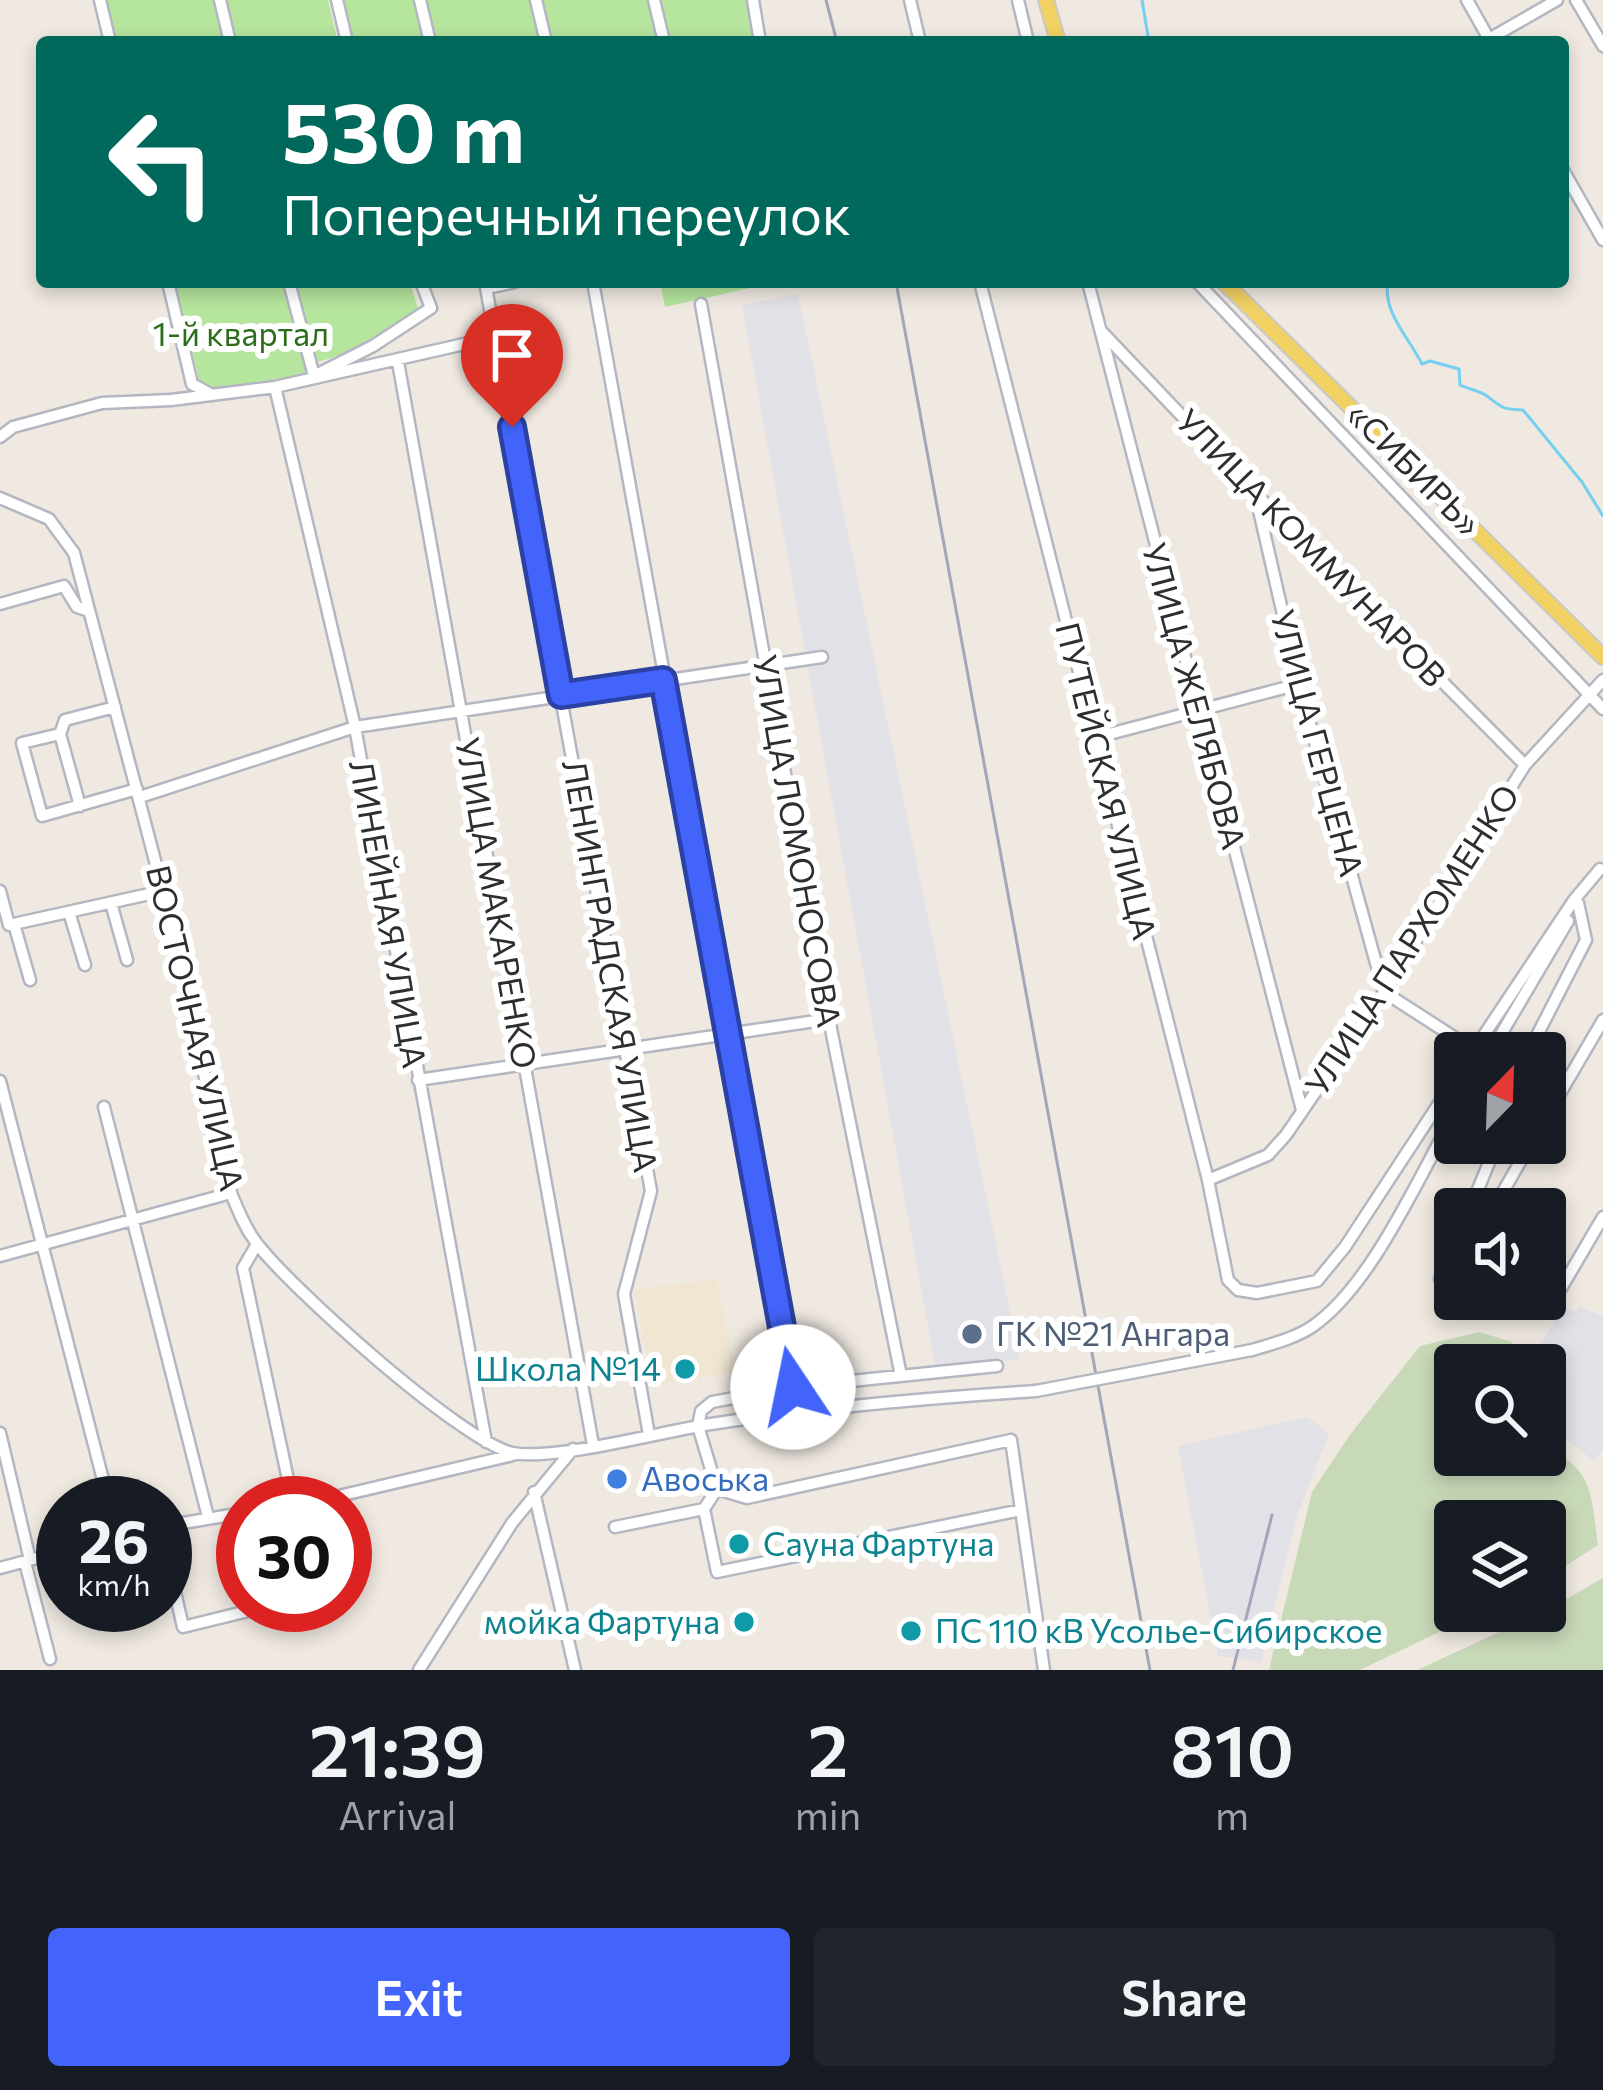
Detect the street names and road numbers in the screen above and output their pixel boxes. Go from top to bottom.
street label: «СИБИРЬ» [1340,393,1490,543]
street label: УЛИЦА КОММУНАРОВ [1169,399,1456,695]
street label: УЛИЦА ЖЕЛЯБОВА [1135,538,1256,853]
street label: УЛИЦА ГЕРЦЕНА [1263,605,1374,881]
street label: ПУТЕЙСКАЯ УЛИЦА [1048,618,1167,943]
street label: УЛИЦА ЛОМОНОСОВА [746,651,851,1030]
street label: УЛИЦА МАКАРЕНКО [448,734,547,1072]
street label: ЛЕНИНГРАДСКАЯ УЛИЦА [555,756,668,1175]
street label: ЛИНЕЙНАЯ УЛИЦА [342,757,437,1071]
street label: УЛИЦА ПАРХОМЕНКО [1295,776,1527,1102]
street label: ВОСТОЧНАЯ УЛИЦА [139,861,254,1195]

